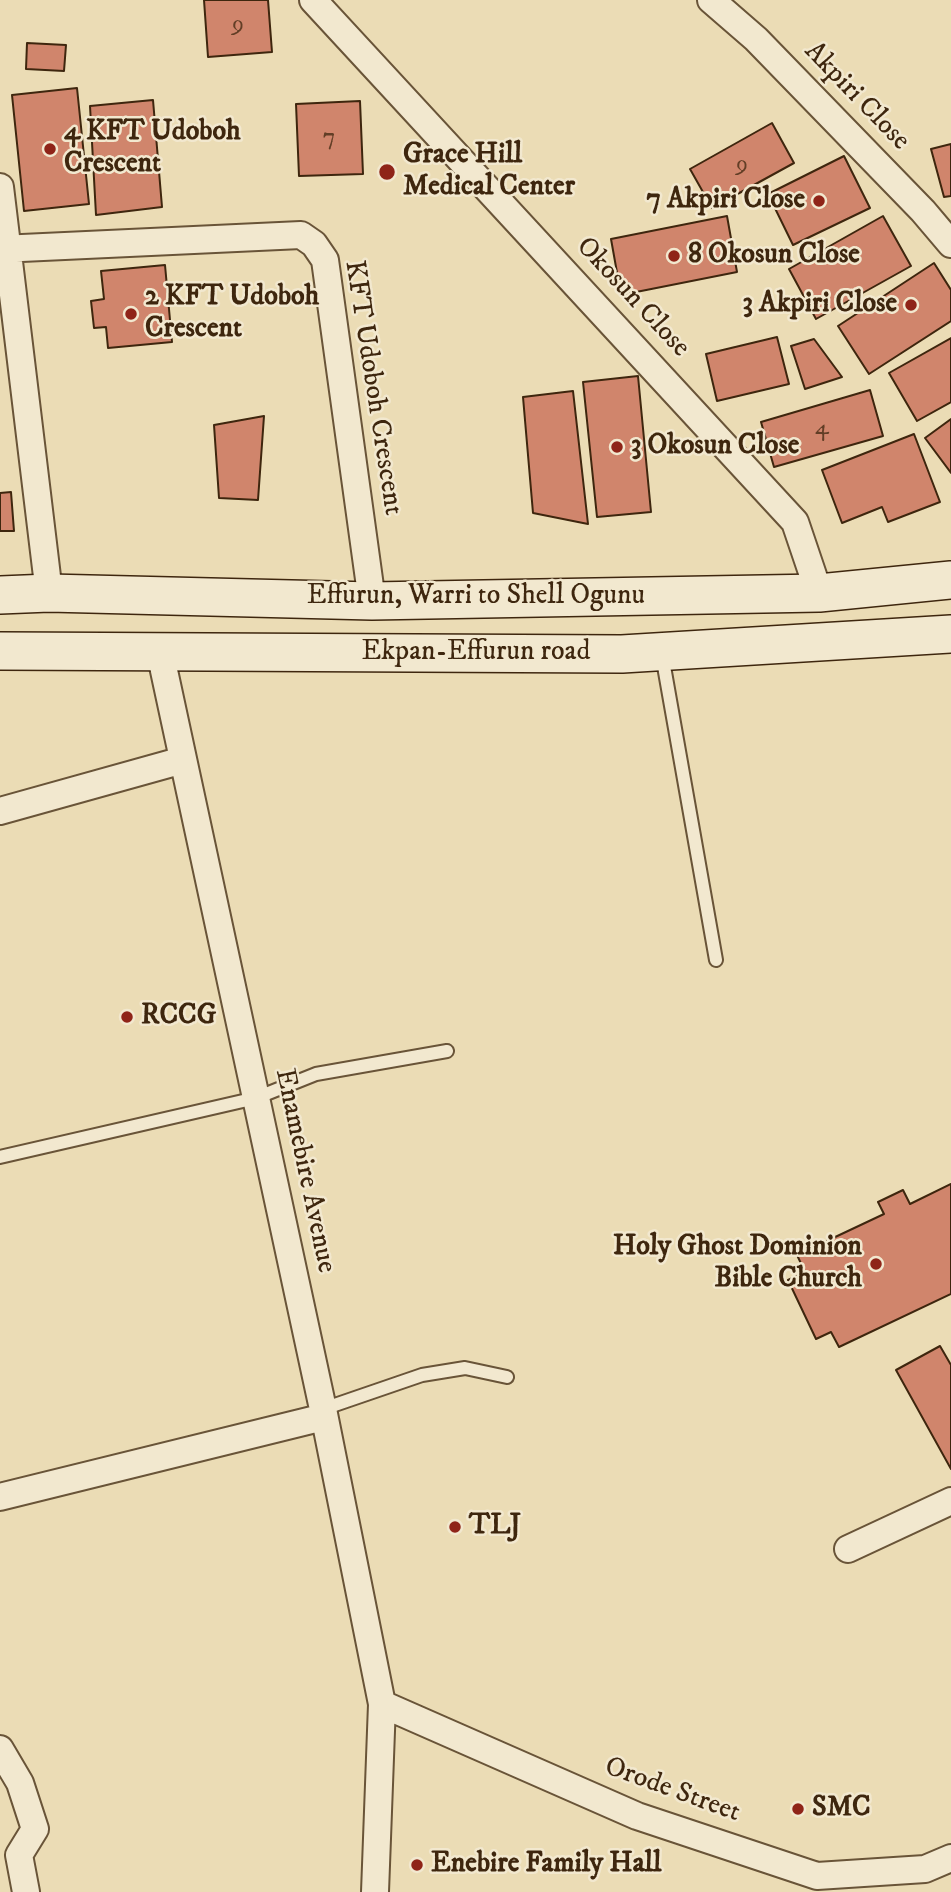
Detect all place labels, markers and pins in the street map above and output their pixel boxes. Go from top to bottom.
place label: 4 KFT Udoboh Crescent [64,116,241,182]
place label: Grace Hill Medical Center [403,139,575,205]
marker: 4 KFT Udoboh Crescent [42,141,58,157]
marker: Grace Hill Medical Center [377,162,397,182]
place label: 7 Akpiri Close [646,184,805,218]
marker: 7 Akpiri Close [811,193,827,209]
place label: 8 Okosun Close [688,239,860,273]
marker: 8 Okosun Close [666,248,682,264]
place label: 2 KFT Udoboh Crescent [145,281,319,347]
place label: 3 Akpiri Close [743,288,897,322]
marker: 3 Akpiri Close [903,297,919,313]
marker: 2 KFT Udoboh Crescent [123,306,139,322]
place label: 3 Okosun Close [631,430,799,464]
marker: 3 Okosun Close [609,439,625,455]
place label: RCCG [141,1000,216,1034]
marker: RCCG [119,1009,135,1025]
place label: Holy Ghost Dominion Bible Church [613,1231,862,1297]
marker: Holy Ghost Dominion Bible Church [868,1256,884,1272]
place label: TLJ [469,1510,521,1544]
marker: TLJ [447,1519,463,1535]
place label: SMC [812,1792,871,1826]
marker: SMC [790,1801,806,1817]
place label: Enebire Family Hall [431,1848,661,1882]
marker: Enebire Family Hall [409,1857,425,1873]

